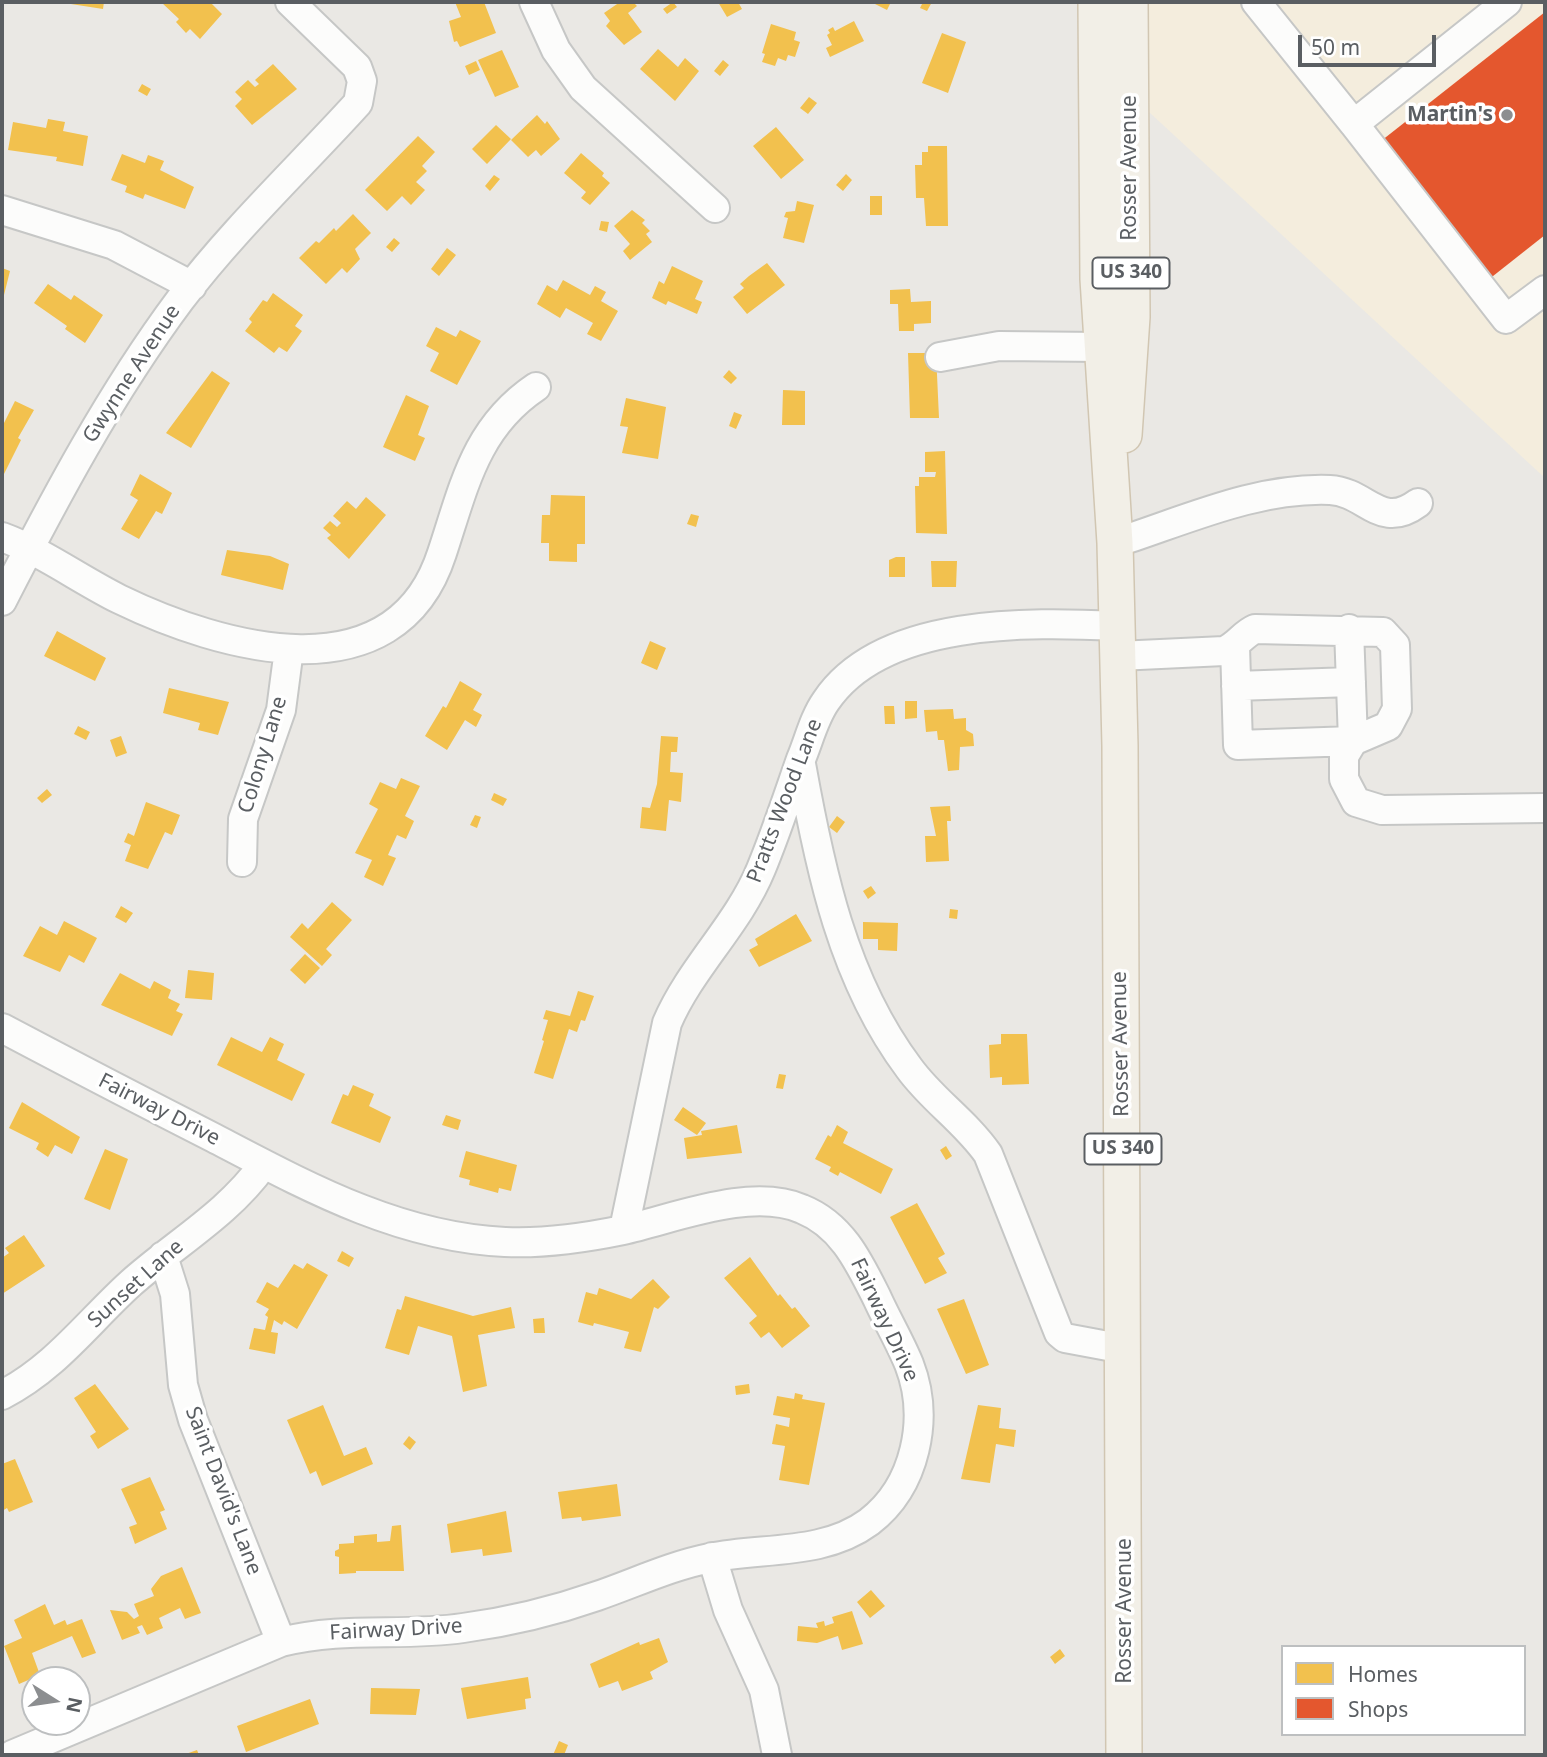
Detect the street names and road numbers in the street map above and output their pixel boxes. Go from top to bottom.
street label: Rosser Avenue [1117,95,1143,241]
road number: US 340 [1092,258,1170,288]
street label: Gwynne Avenue [78,300,186,448]
street label: Colony Lane [233,694,293,816]
street label: Pratts Wood Lane [742,715,828,887]
street label: Rosser Avenue [1107,971,1135,1117]
street label: Fairway Drive [94,1069,224,1151]
road number: US 340 [1084,1134,1162,1164]
street label: Sunset Lane [83,1234,189,1334]
street label: Fairway Drive [844,1254,924,1386]
street label: Saint David's Lane [179,1403,267,1579]
street label: Rosser Avenue [1112,1538,1138,1684]
street label: Fairway Drive [329,1614,463,1646]

